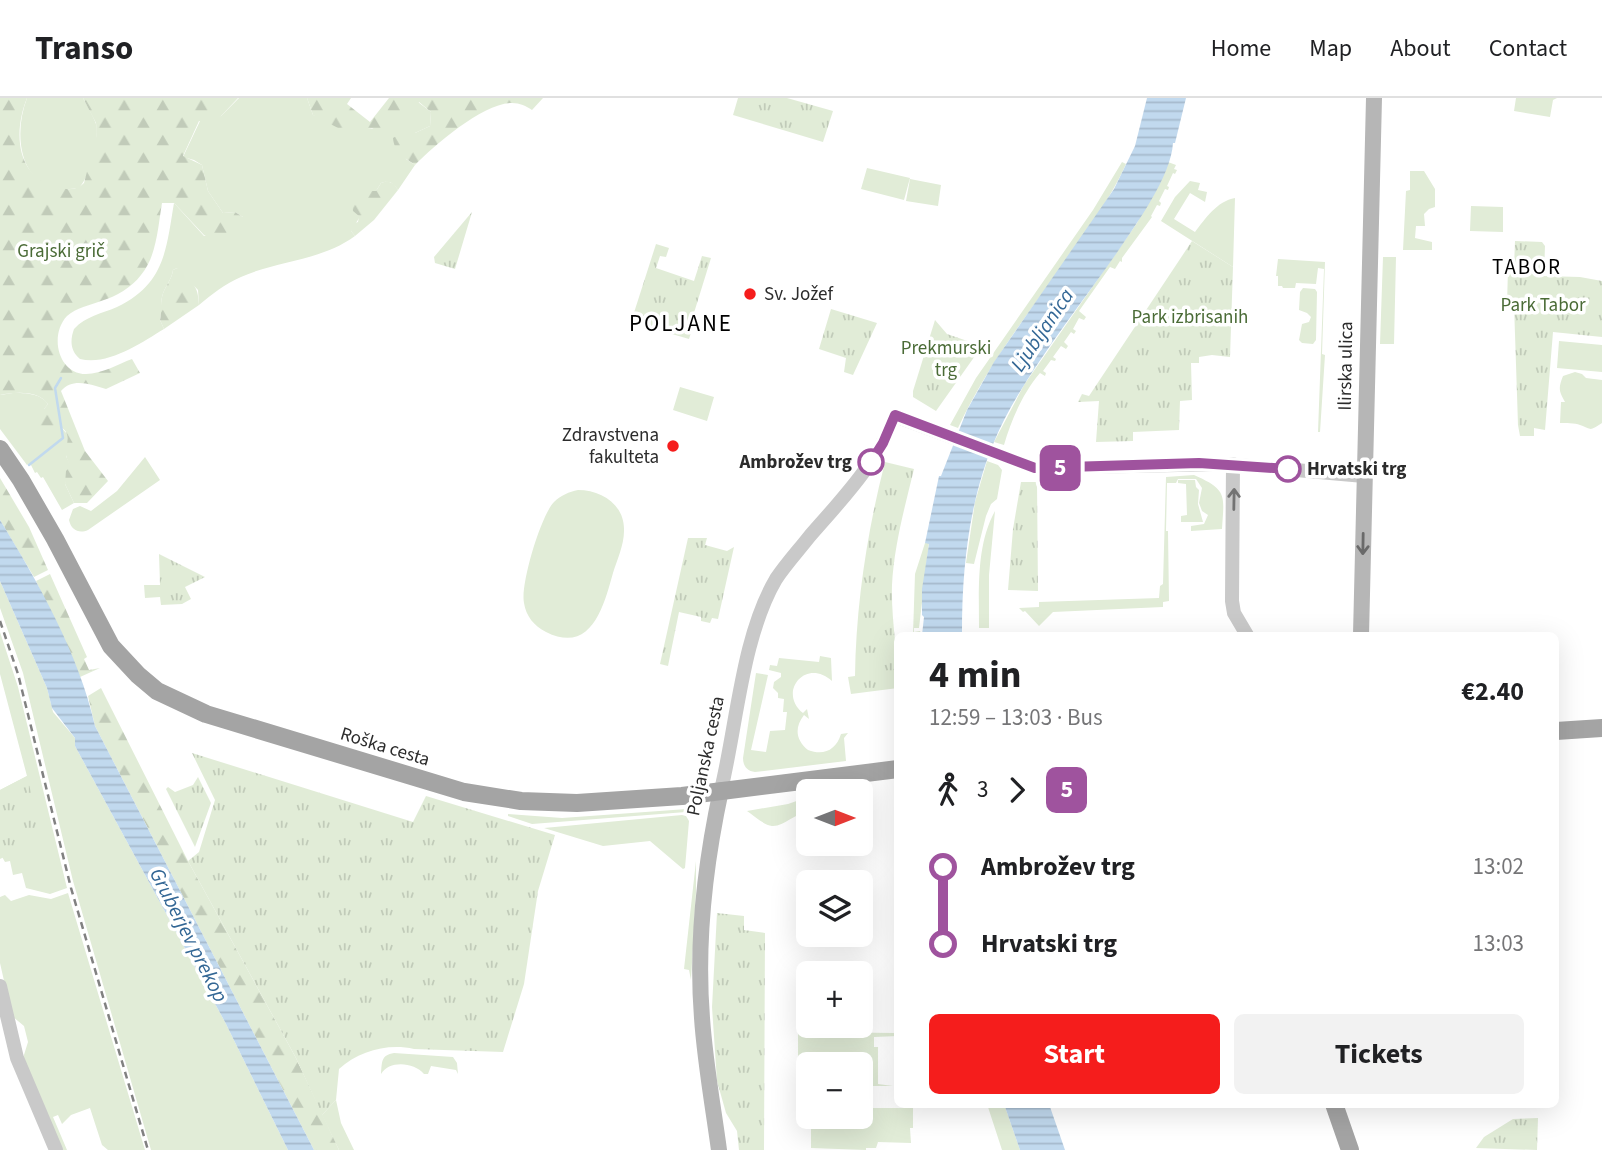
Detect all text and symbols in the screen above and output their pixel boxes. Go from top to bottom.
text: Transo [35,25,133,72]
text: Home [1211,31,1271,66]
text: Map [1309,31,1352,66]
text: About [1390,31,1451,66]
text: Contact [1489,31,1567,66]
park label: Grajski grič [17,238,105,265]
district label: TABOR [1492,252,1562,282]
place label: Sv. Jožef [764,281,834,308]
water label: Ljubljanica [1003,282,1081,378]
marker: Sv. Jožef [742,286,758,302]
park label: Park Tabor [1500,292,1586,319]
park label: Park izbrisanih [1132,304,1248,331]
district label: POLJANE [629,307,733,340]
street label: Ilirska ulica [1332,321,1360,411]
park label: Prekmurski trg [901,335,991,384]
place label: Zdravstvena fakulteta [562,422,659,471]
marker: Zdravstvena fakulteta [665,438,681,454]
line badge: 5 [1037,445,1083,491]
place label: Ambrožev trg [738,449,852,476]
marker: Ambrožev trg [858,449,884,475]
text: 5 [1054,450,1066,485]
marker: Hrvatski trg [1275,456,1301,482]
place label: Hrvatski trg [1307,456,1406,483]
one-way arrow [1227,488,1240,511]
one-way arrow [1356,532,1370,555]
text: 4 min [929,648,1021,702]
text: €2.40 [1461,673,1524,710]
street label: Poljanska cesta [680,694,732,818]
text: 12:59 – 13:03 · Bus [929,701,1103,734]
street label: Roška cesta [337,721,433,773]
icon: walk [929,771,967,809]
icon: forward [998,771,1036,809]
text: 5 [1060,772,1073,807]
text: 3 [977,773,988,806]
north arrow [796,779,873,856]
map controls [796,779,873,1129]
text: Ambrožev trg [981,848,1135,885]
text: 13:02 [1473,850,1524,883]
water label: Gruberjev prekop [142,863,236,1007]
button: layers [796,870,873,947]
text: Hrvatski trg [981,925,1117,962]
text: 13:03 [1473,927,1524,960]
button: + [796,961,873,1038]
button: Start [929,1014,1220,1094]
button: Tickets [1234,1014,1524,1094]
button: − [796,1052,873,1129]

